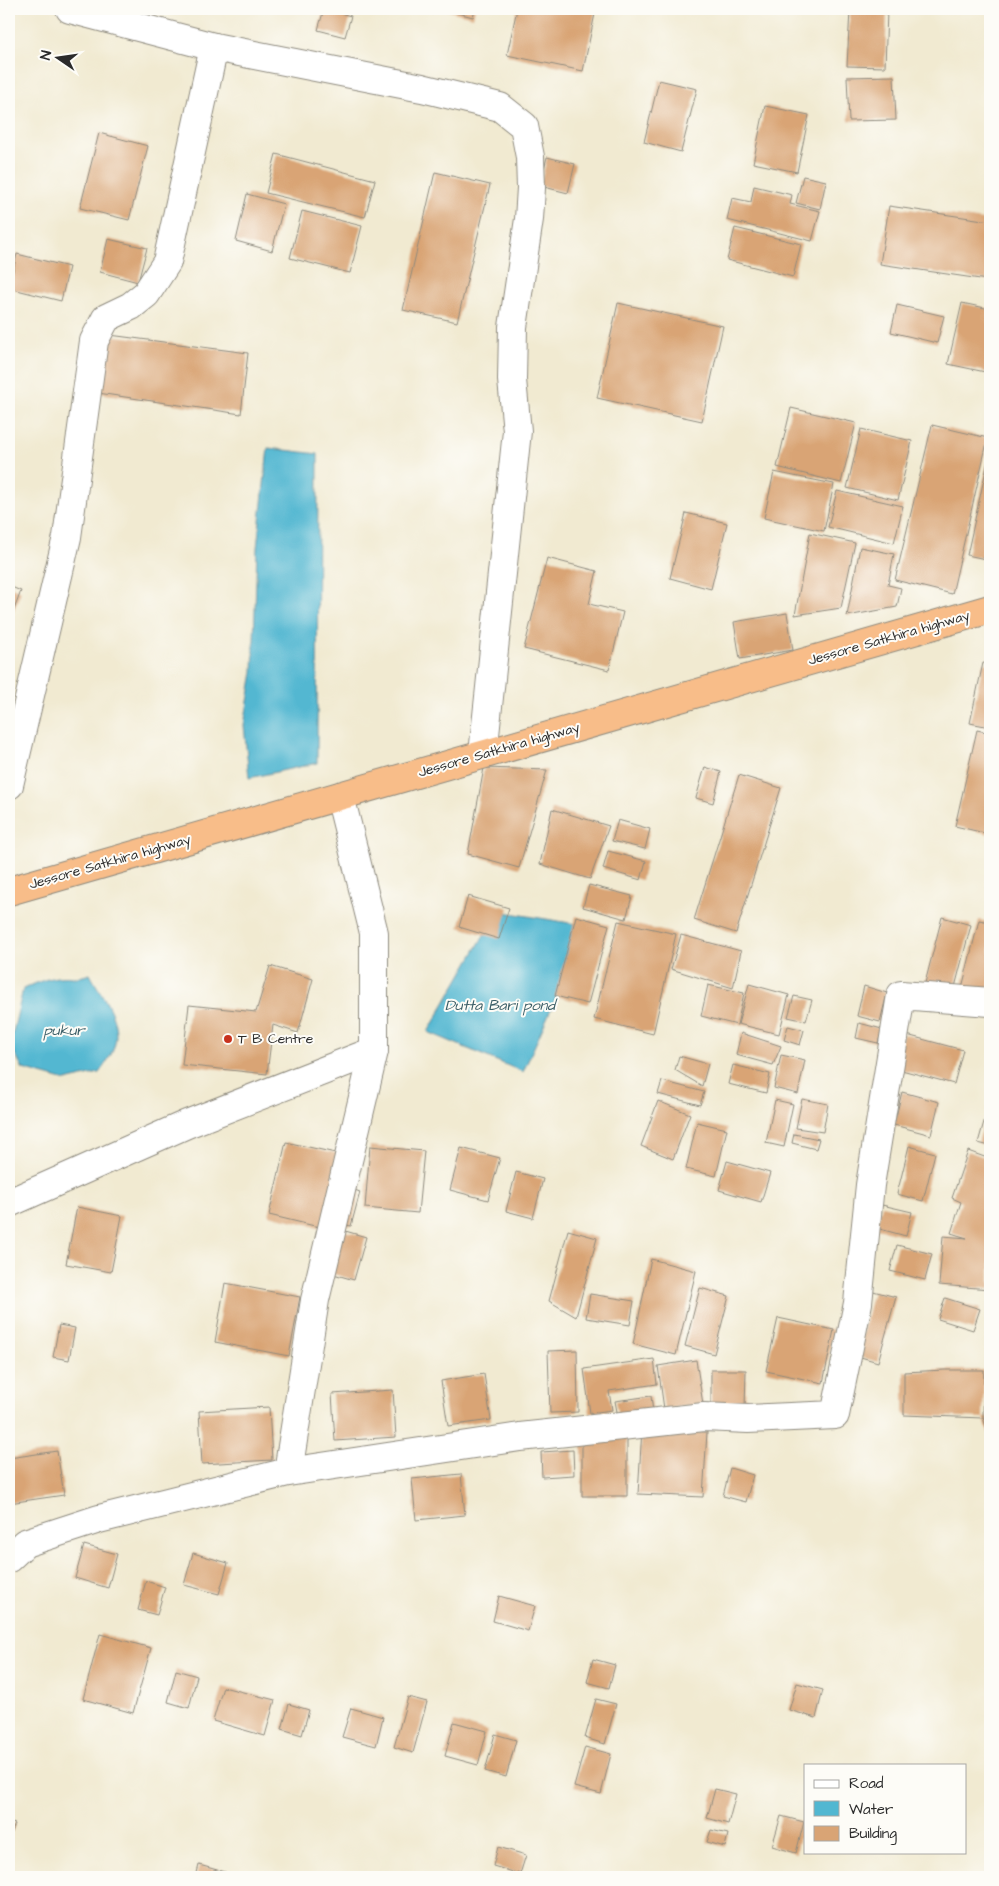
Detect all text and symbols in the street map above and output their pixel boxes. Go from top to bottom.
north arrow [32,32,82,82]
text: N [36,49,57,62]
street label: Jessore Satkhira highway [806,605,972,671]
street label: Jessore Satkhira highway [416,717,582,783]
street label: Jessore Satkhira highway [27,829,193,895]
water label: Dutta Bari pond [445,995,558,1016]
water label: pukur [42,1020,86,1041]
place label: T B Centre [238,1029,314,1049]
marker: T B Centre [222,1033,234,1045]
legend [804,1764,966,1854]
text: Road [849,1773,884,1794]
text: Water [849,1799,893,1820]
text: Building [849,1823,897,1845]

